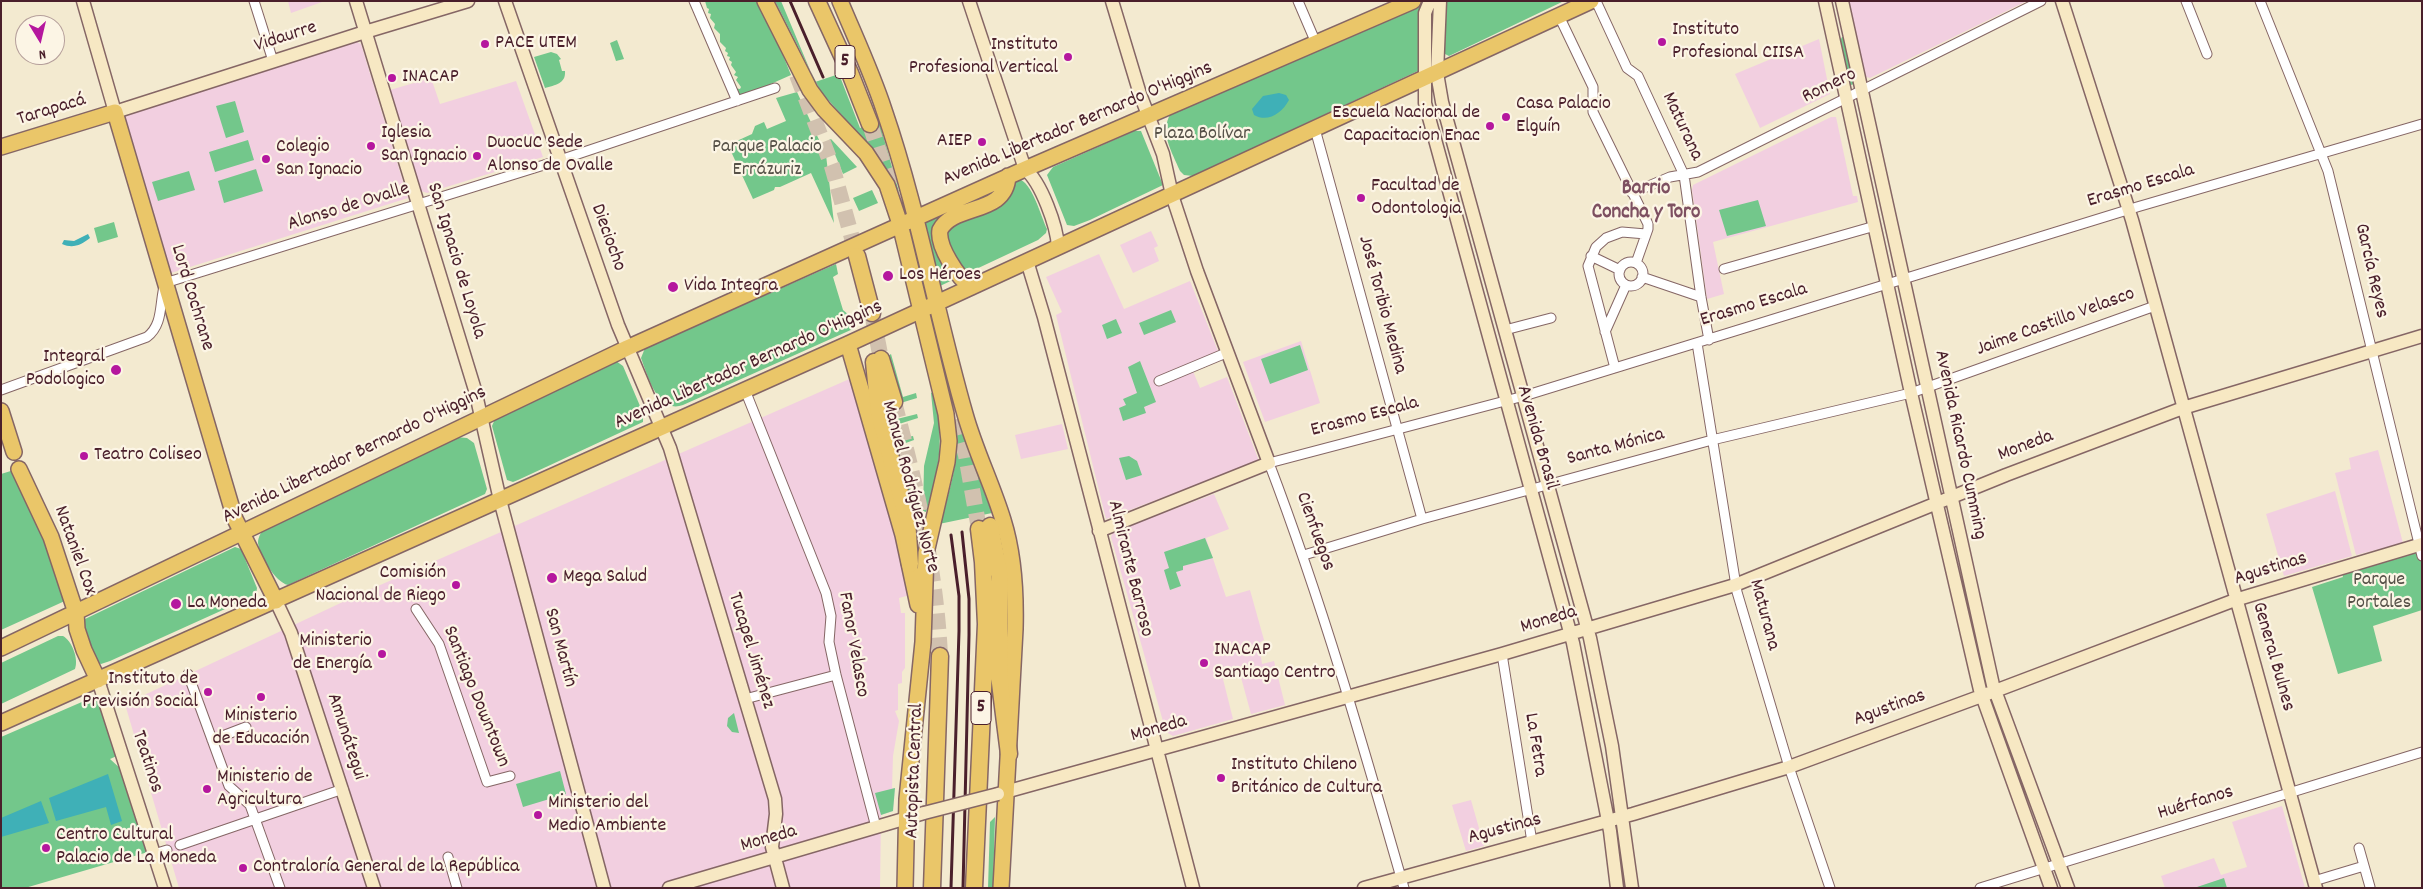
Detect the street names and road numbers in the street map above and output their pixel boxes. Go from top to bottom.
street label: Vidaurre [252,17,320,59]
road number: 5 [835,46,855,78]
street label: Avenida Libertador Bernardo O'Higgins [939,57,1217,193]
street label: Romero [1799,64,1861,110]
street label: Tarapacá [15,89,89,133]
street label: Maturana [1655,89,1707,165]
street label: Erasmo Escala [2085,159,2197,215]
street label: Alonso de Ovalle [285,178,413,238]
street label: San Ignacio de Loyola [420,180,490,342]
street label: Dieciocho [584,201,630,275]
street label: García Reyes [2347,221,2393,321]
street label: José Toribio Medina [1351,233,1411,377]
street label: Lord Cochrane [164,242,218,354]
street label: Erasmo Escala [1698,278,1810,334]
street label: Jaime Castillo Velasco [1973,283,2139,363]
street label: Avenida Libertador Bernardo O'Higgins [611,296,887,436]
street label: Avenida Ricardo Cumming [1927,348,1991,542]
street label: Avenida Libertador Bernardo O'Higgins [219,381,491,531]
street label: Avenida Brasil [1510,383,1562,493]
street label: Erasmo Escala [1308,392,1422,444]
street label: Manuel Rodríguez Norte [875,398,943,576]
street label: Santa Mónica [1565,424,1667,472]
street label: Moneda [1995,426,2057,468]
street label: Cienfuegos [1289,489,1339,575]
street label: Almirante Barroso [1100,498,1158,640]
street label: Nataniel Cox [47,503,101,599]
street label: Agustinas [2232,548,2310,592]
street label: Maturana [1742,577,1784,653]
street label: Tucapel Jiménez [721,590,779,712]
street label: Fanor Velasco [831,591,873,699]
street label: General Bulnes [2245,600,2299,714]
street label: Moneda [1518,601,1580,641]
street label: San Martín [537,606,581,690]
street label: Santiago Downtown [436,623,514,771]
street label: Agustinas [1851,685,1929,733]
street label: Amunátegui [320,691,370,783]
road number: 5 [971,691,991,724]
street label: Autopista Central [902,703,930,839]
street label: Moneda [1128,711,1190,749]
street label: La Fetra [1517,711,1551,779]
street label: Teatinos [125,728,167,796]
street label: Huérfanos [2155,781,2237,827]
street label: Agustinas [1466,809,1544,851]
street label: Moneda [738,821,800,859]

